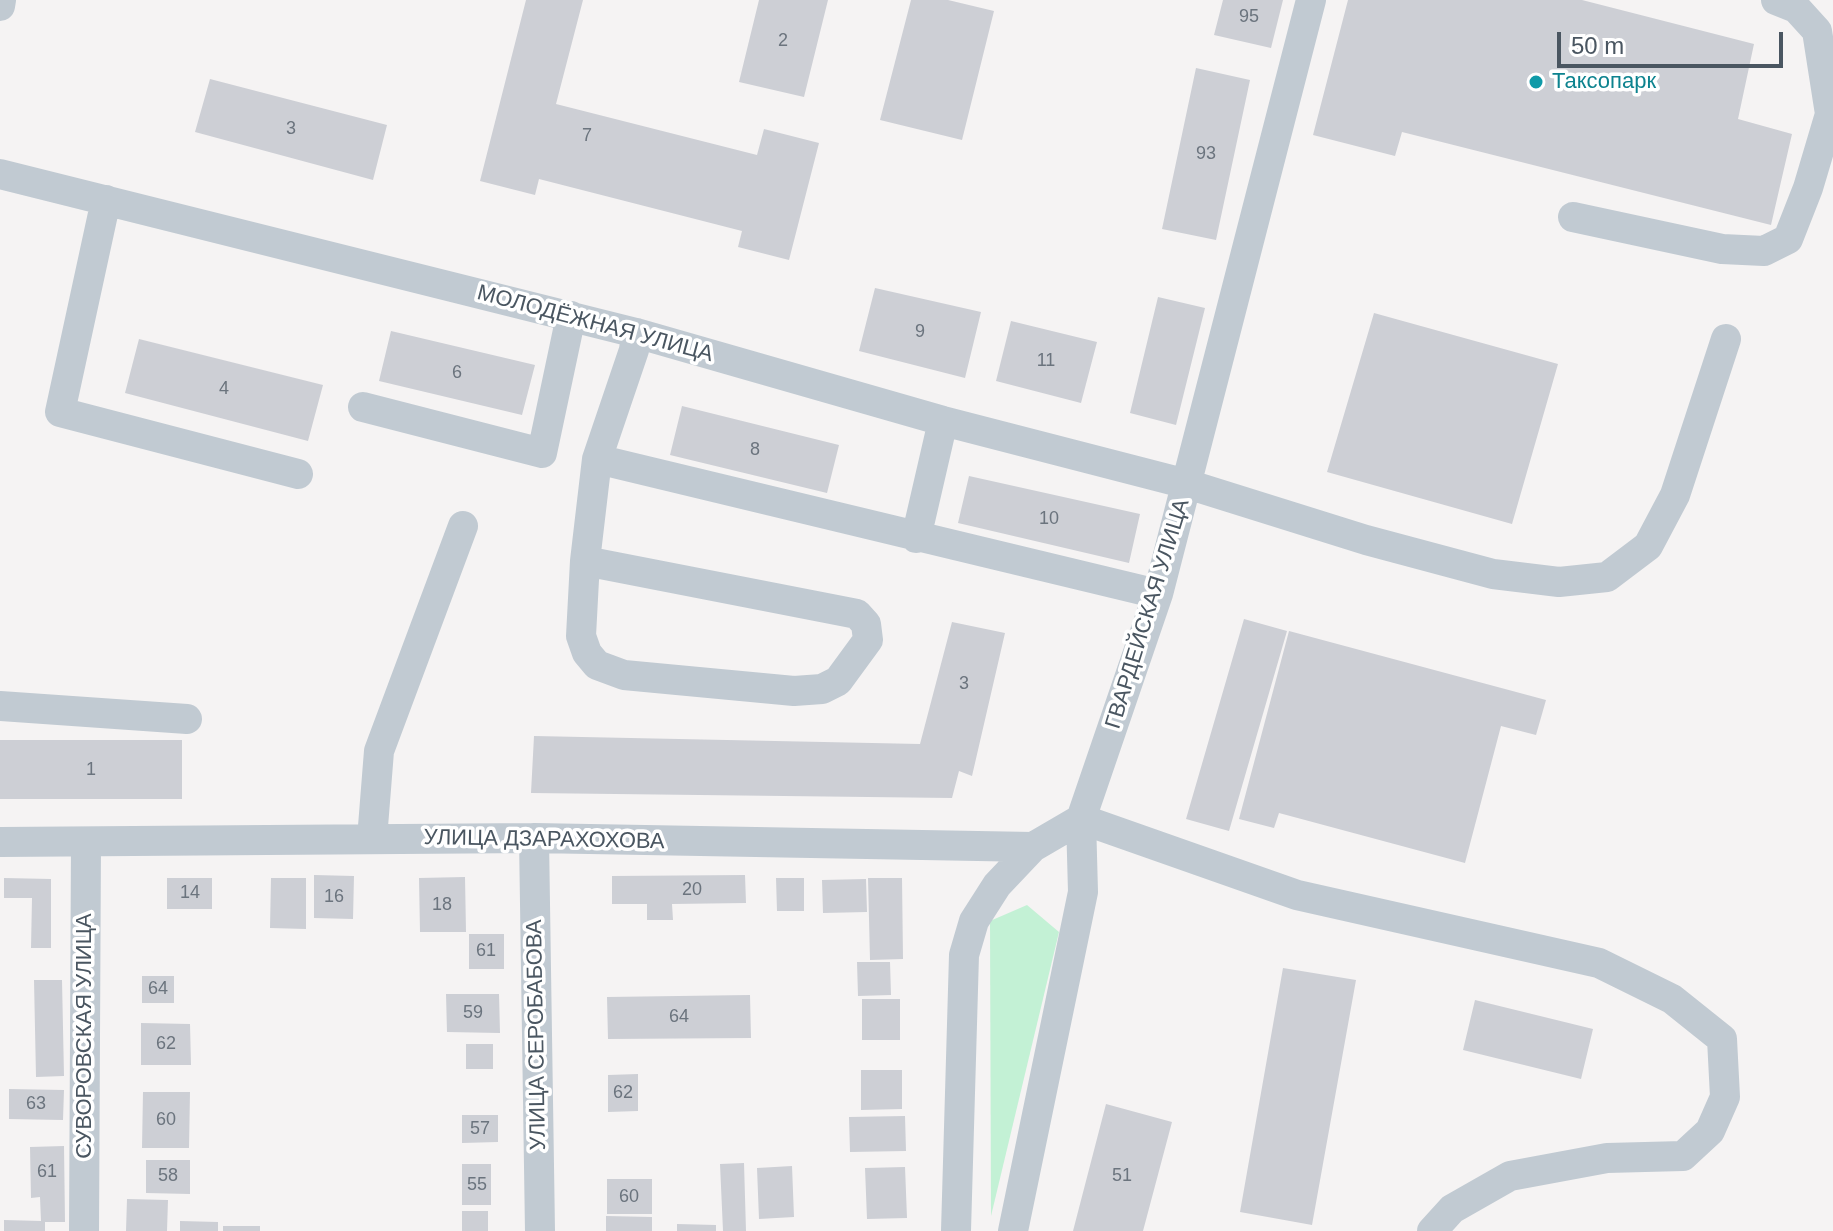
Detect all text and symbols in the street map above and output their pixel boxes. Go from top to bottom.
house number: 95 [1239,6,1259,28]
scale bar [1561,16,1787,66]
house number: 2 [778,30,788,52]
text: 50 m [1571,32,1624,59]
place label: Таксопарк [1552,69,1656,95]
marker: Таксопарк [1527,73,1545,91]
house number: 3 [286,118,296,140]
house number: 7 [582,125,592,147]
house number: 93 [1196,143,1216,165]
street label: МОЛОДЁЖНАЯ УЛИЦА [474,280,716,368]
house number: 9 [915,321,925,343]
house number: 11 [1037,350,1055,372]
house number: 6 [452,362,462,384]
house number: 4 [219,378,229,400]
house number: 8 [750,439,760,461]
street label: ГВАРДЕЙСКАЯ УЛИЦА [1100,496,1196,732]
house number: 10 [1039,508,1059,530]
house number: 3 [959,673,969,695]
house number: 1 [86,759,96,781]
street label: УЛИЦА ДЗАРАХОХОВА [423,825,665,855]
house number: 20 [682,879,702,901]
house number: 14 [180,882,200,904]
house number: 16 [324,886,344,908]
house number: 18 [432,894,452,916]
street label: СУВОРОВСКАЯ УЛИЦА [72,913,98,1159]
street label: УЛИЦА СЕРОБАБОВА [522,919,552,1151]
house number: 61 [476,940,496,962]
house number: 64 [148,978,168,1000]
house number: 59 [463,1002,483,1024]
house number: 64 [669,1006,689,1028]
house number: 62 [156,1033,176,1055]
house number: 62 [613,1082,633,1104]
house number: 63 [26,1093,46,1115]
house number: 60 [156,1109,176,1131]
house number: 57 [470,1118,490,1140]
house number: 61 [37,1161,57,1183]
house number: 58 [158,1165,178,1187]
house number: 51 [1112,1165,1132,1187]
house number: 55 [467,1174,487,1196]
house number: 60 [619,1186,639,1208]

